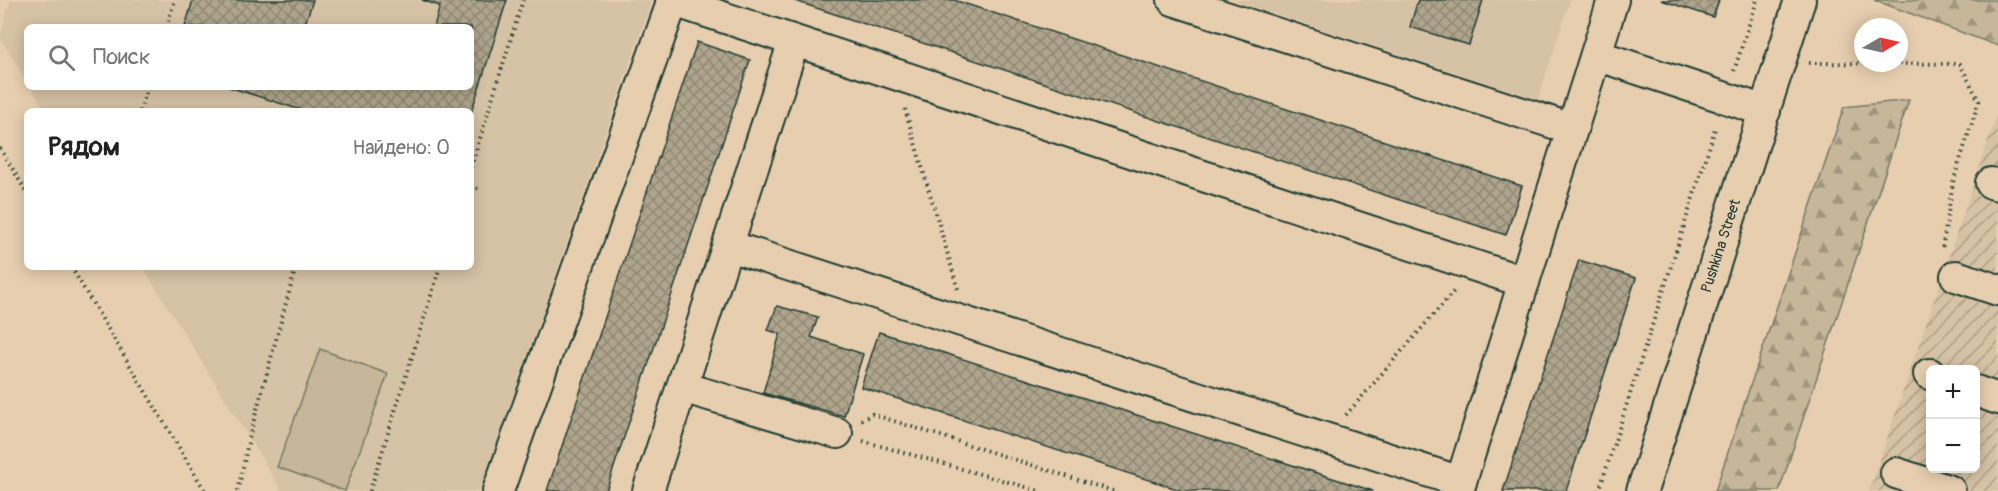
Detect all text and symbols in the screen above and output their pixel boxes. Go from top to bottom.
north arrow [1854,18,1908,72]
search box [24,24,474,90]
icon: search [45,41,78,74]
text: Поиск [93,43,150,71]
text: Рядом [48,131,120,163]
text: Найдено: 0 [353,135,450,160]
street label: Pushkina Street [1697,196,1745,295]
map controls [1926,365,1980,473]
button: + [1926,365,1980,419]
button: − [1926,419,1980,473]

